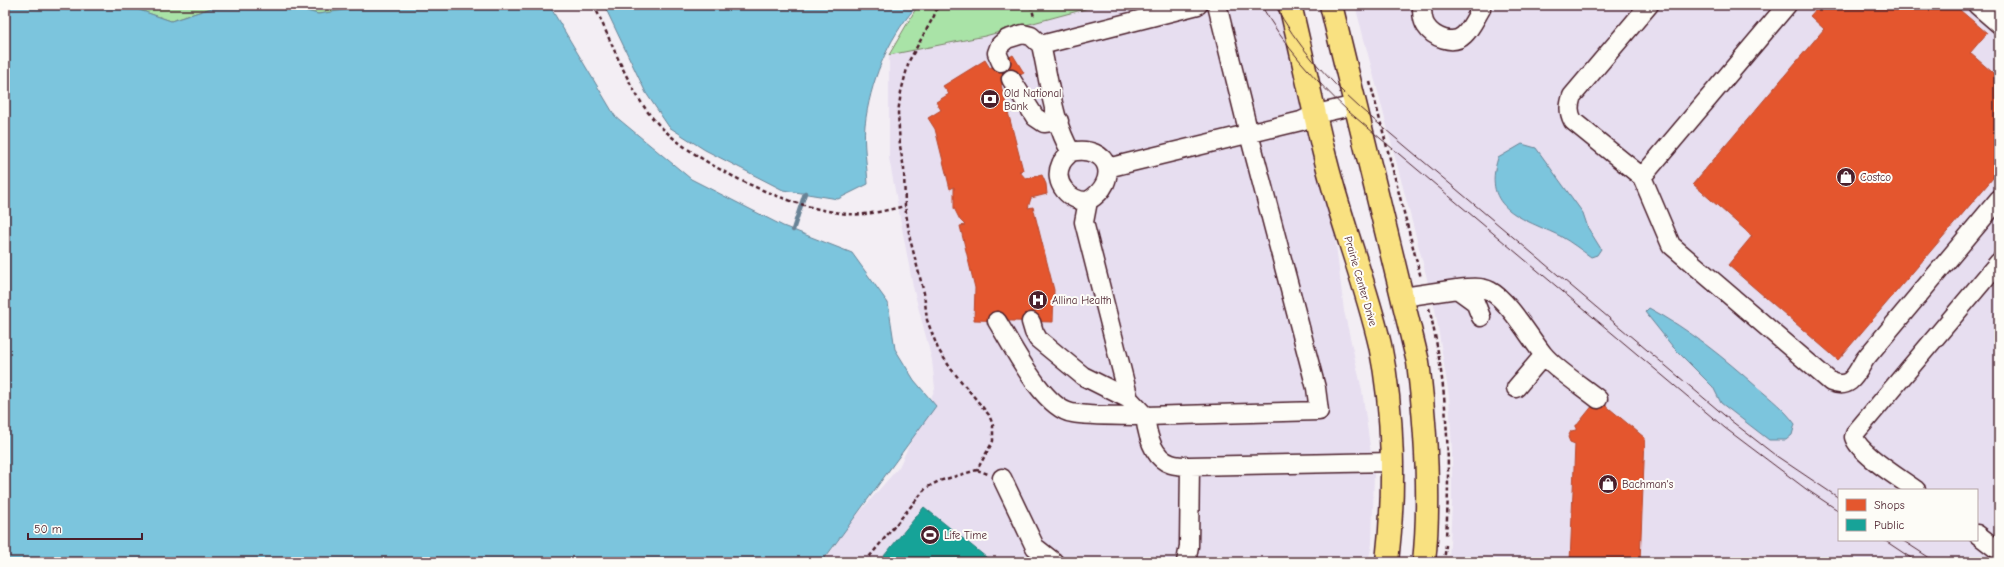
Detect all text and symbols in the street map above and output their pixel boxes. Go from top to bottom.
place label: Old National Bank [1004,87,1062,113]
bank icon: Old National Bank [979,88,1001,110]
shop icon: Costco [1835,166,1857,188]
place label: Costco [1860,171,1891,184]
street label: Prairie Center Drive [1341,235,1380,328]
hospital icon: Allina Health [1027,289,1049,311]
place label: Allina Health [1052,294,1112,307]
shop icon: Bachman's [1597,473,1619,495]
place label: Bachman's [1622,478,1674,491]
legend [1838,489,1978,541]
text: Shops [1874,498,1905,512]
scale bar [28,515,142,541]
text: Public [1874,518,1905,532]
text: 50 m [34,522,62,536]
sports icon: Life Time [919,524,941,546]
place label: Life Time [944,529,987,542]

